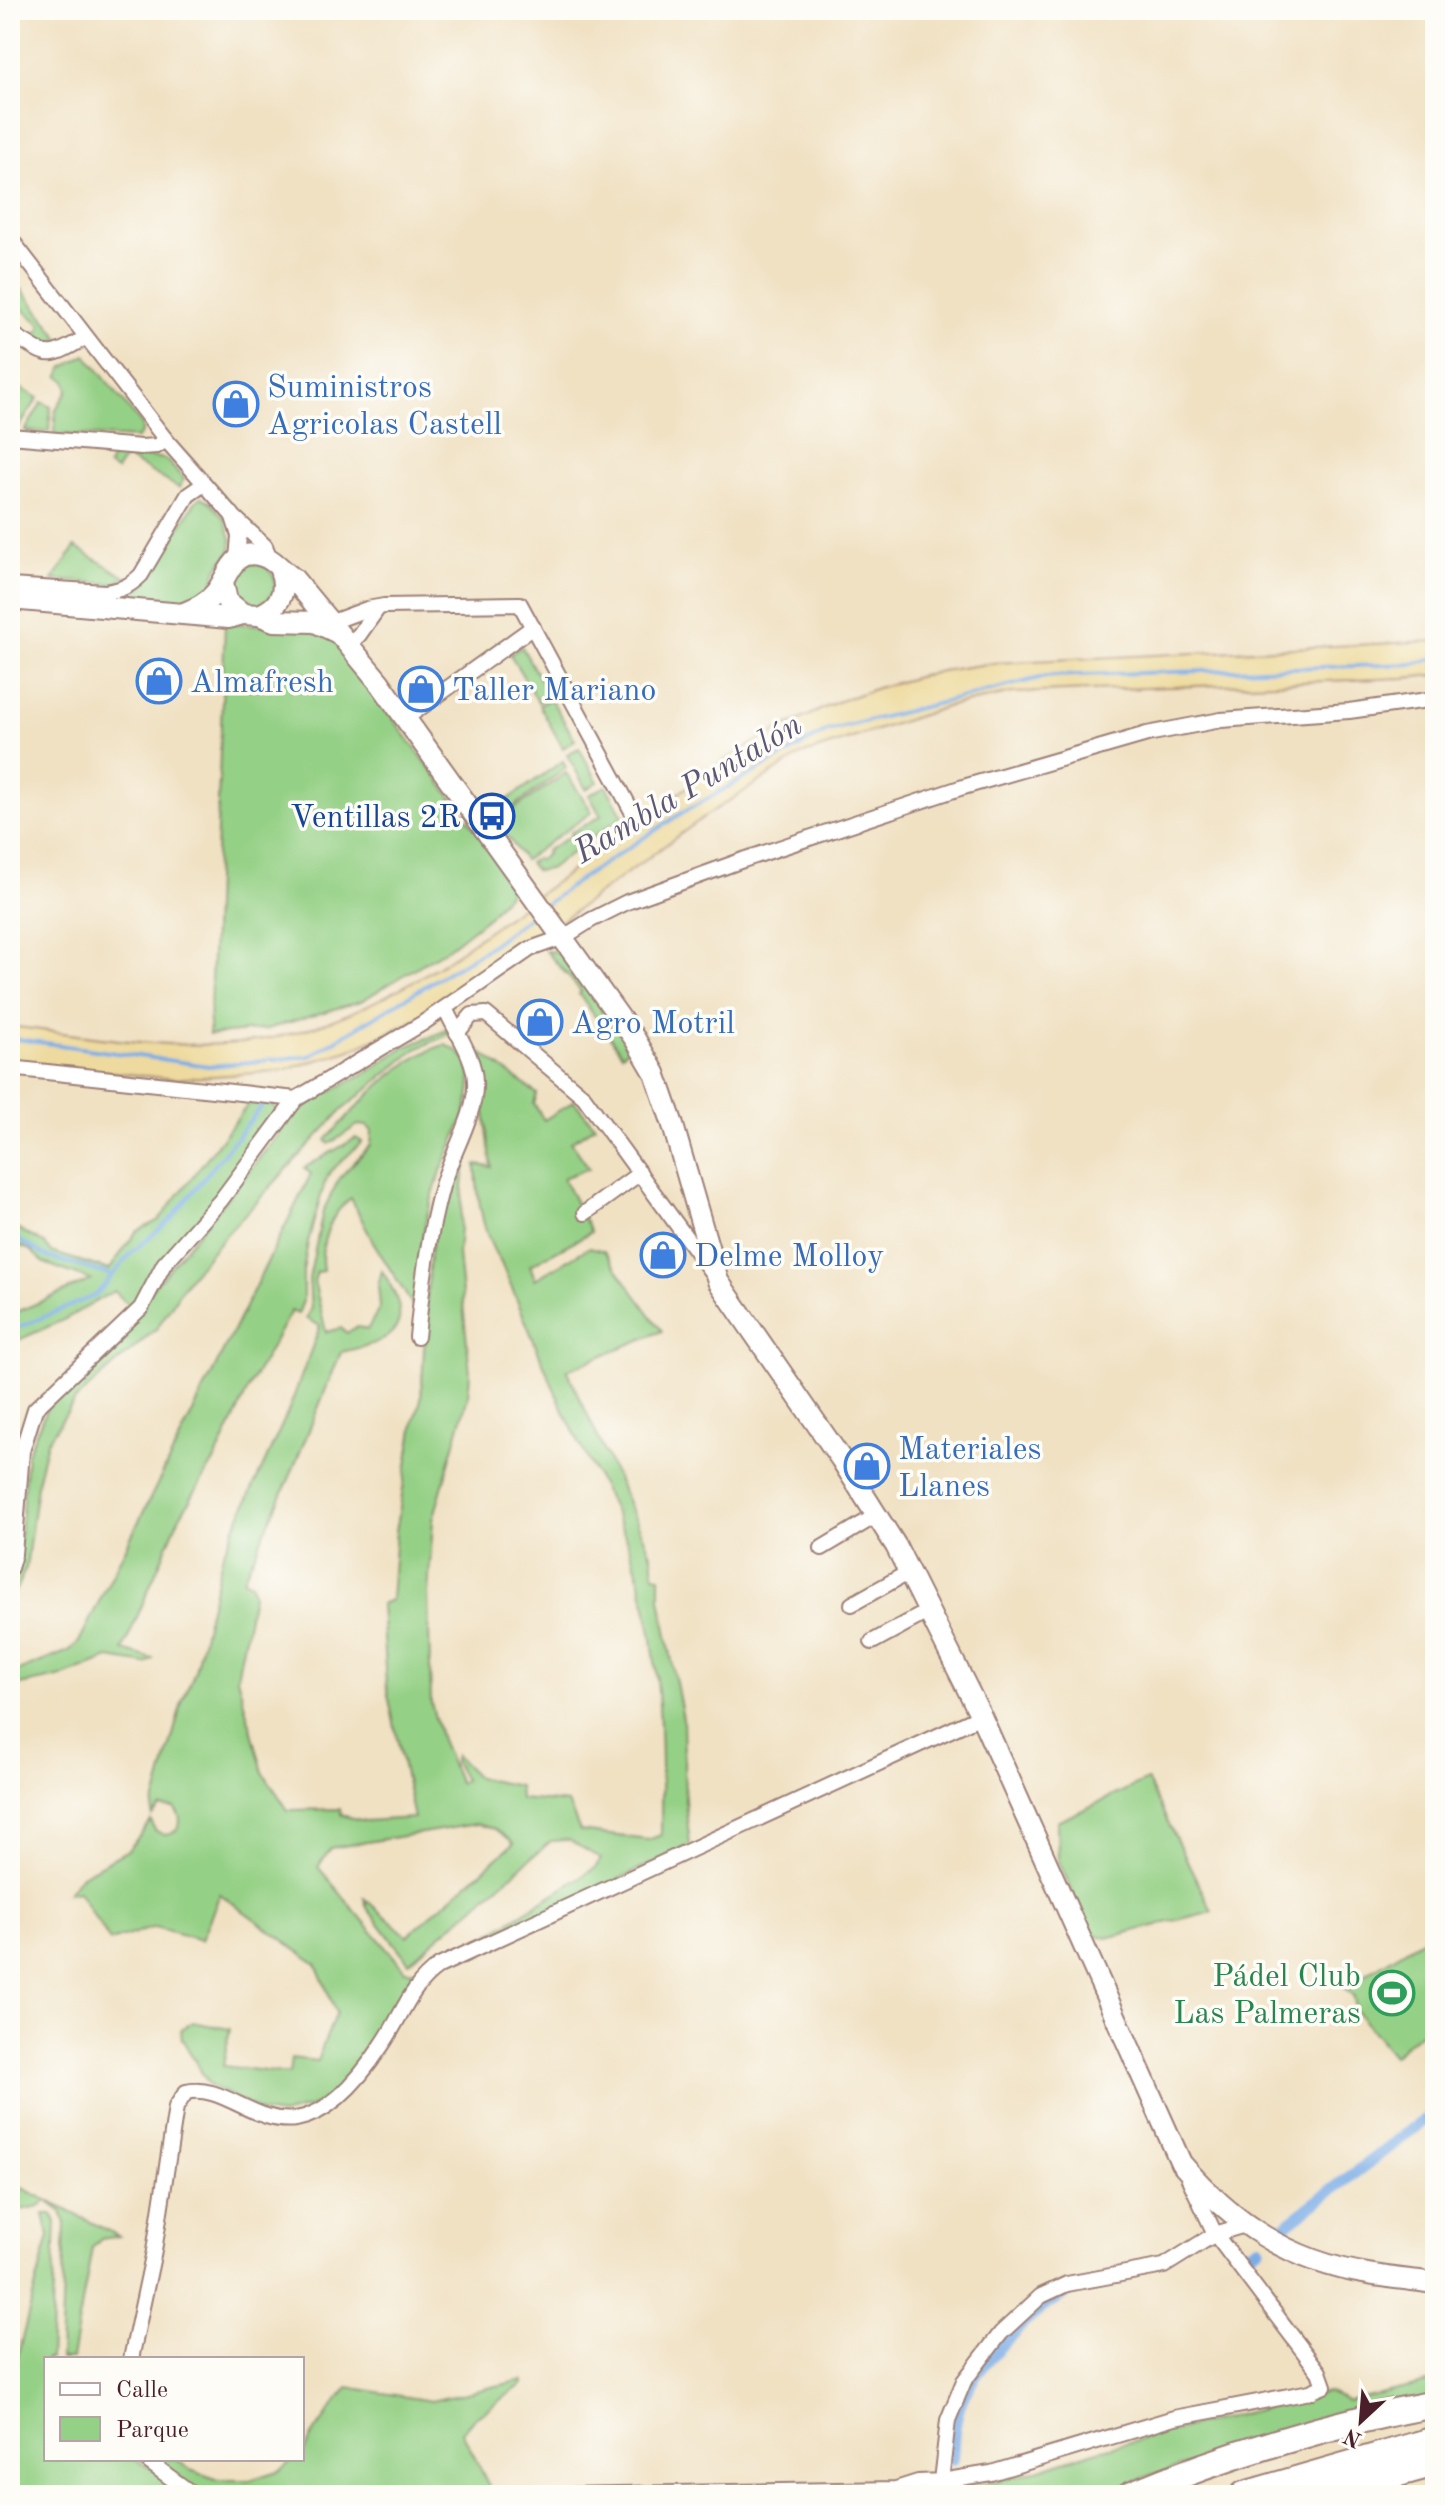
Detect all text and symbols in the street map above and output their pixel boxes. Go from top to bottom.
place label: Suministros Agricolas Castell [267,373,502,442]
shop icon: Suministros Agricolas Castell [212,380,260,428]
shop icon: Almafresh [135,657,183,705]
shop icon: Taller Mariano [397,665,445,713]
place label: Almafresh [190,668,334,700]
place label: Taller Mariano [452,676,656,708]
water label: Rambla Puntalón [568,708,808,871]
bus stop icon: Ventillas 2R [468,792,516,840]
place label: Ventillas 2R [290,803,461,835]
shop icon: Agro Motril [516,998,564,1046]
place label: Agro Motril [571,1009,735,1041]
shop icon: Delme Molloy [639,1231,687,1279]
place label: Delme Molloy [694,1242,884,1274]
place label: Materiales Llanes [898,1435,1041,1504]
shop icon: Materiales Llanes [843,1442,891,1490]
place label: Pádel Club Las Palmeras [1173,1962,1361,2031]
sports icon: Pádel Club Las Palmeras [1368,1969,1416,2017]
legend [44,2357,304,2461]
text: Calle [116,2379,168,2403]
north arrow [1321,2381,1401,2461]
text: Parque [116,2419,189,2443]
text: N [1341,2424,1365,2451]

